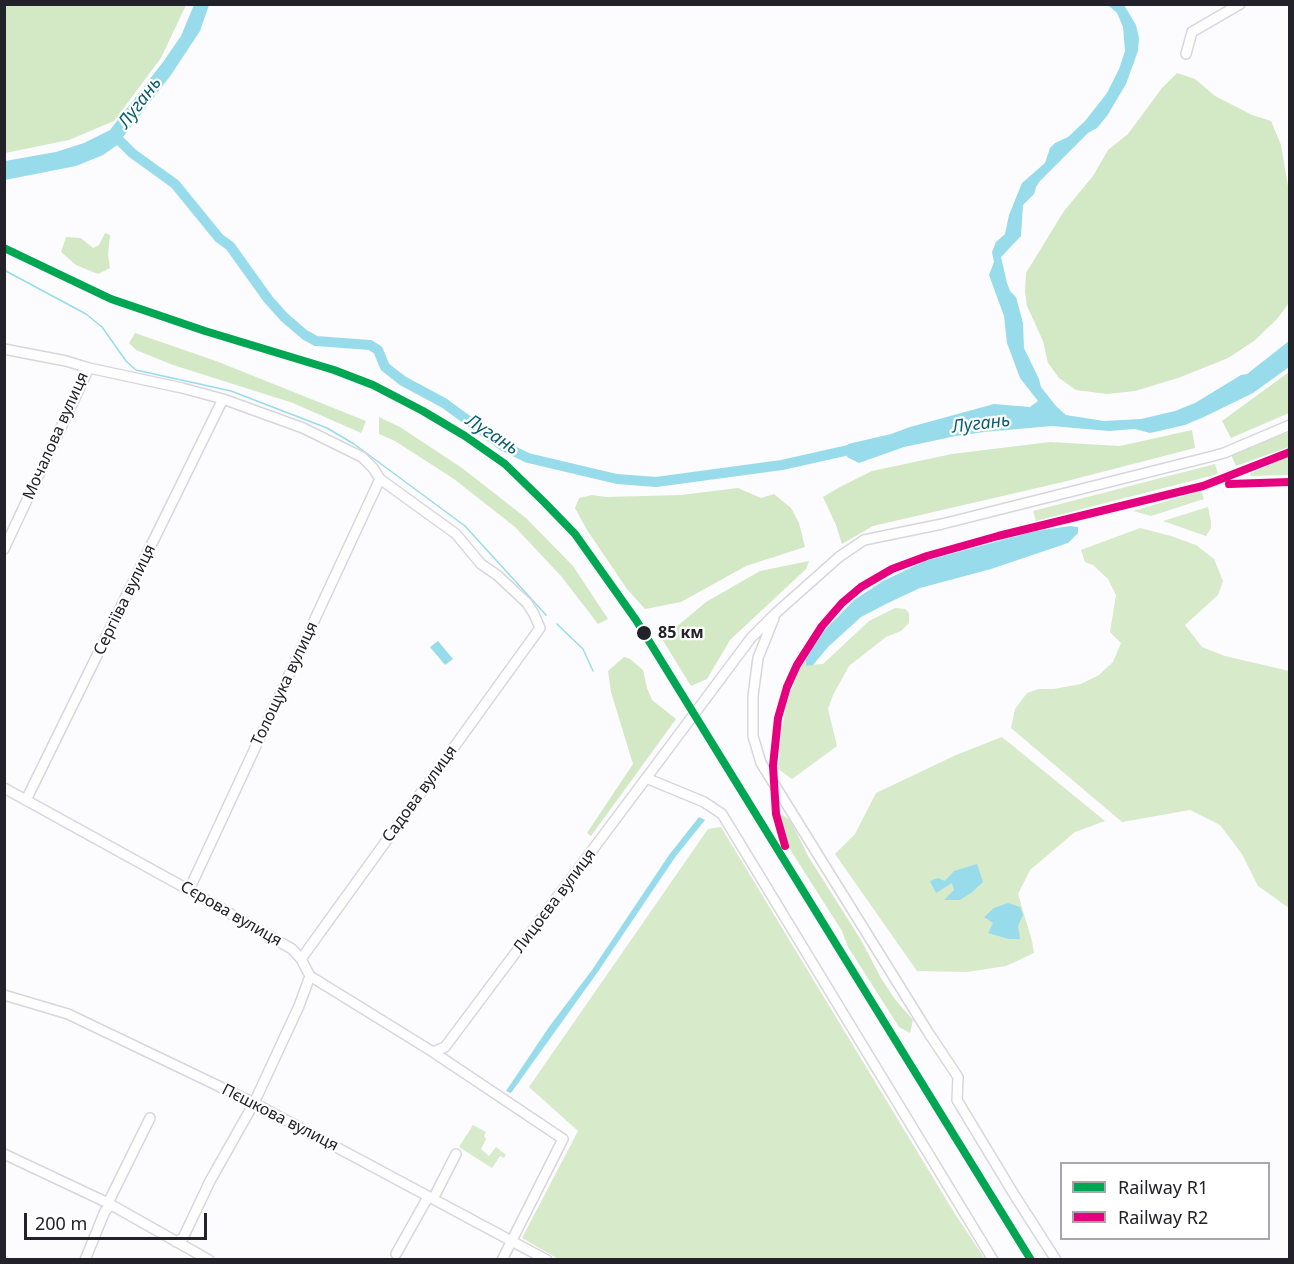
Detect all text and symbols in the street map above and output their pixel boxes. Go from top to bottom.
water label: Лугань [114,73,166,133]
street label: Мочалова вулиця [19,369,93,503]
water label: Лугань [462,410,522,460]
water label: Лугань [951,410,1011,438]
street label: Сергіїва вулиця [90,542,160,658]
street label: Толощука вулиця [248,619,322,749]
place label: 85 км [658,623,704,643]
marker: 85 км [635,624,653,642]
street label: Садова вулиця [378,742,462,846]
street label: Лицоєва вулиця [510,845,600,957]
street label: Сєрова вулиця [177,877,285,951]
street label: Пєшкова вулиця [219,1080,341,1156]
legend [1060,1162,1270,1240]
text: Railway R1 [1118,1175,1208,1199]
scale bar [27,1201,210,1239]
text: Railway R2 [1118,1205,1208,1229]
text: 200 m [35,1211,87,1235]

